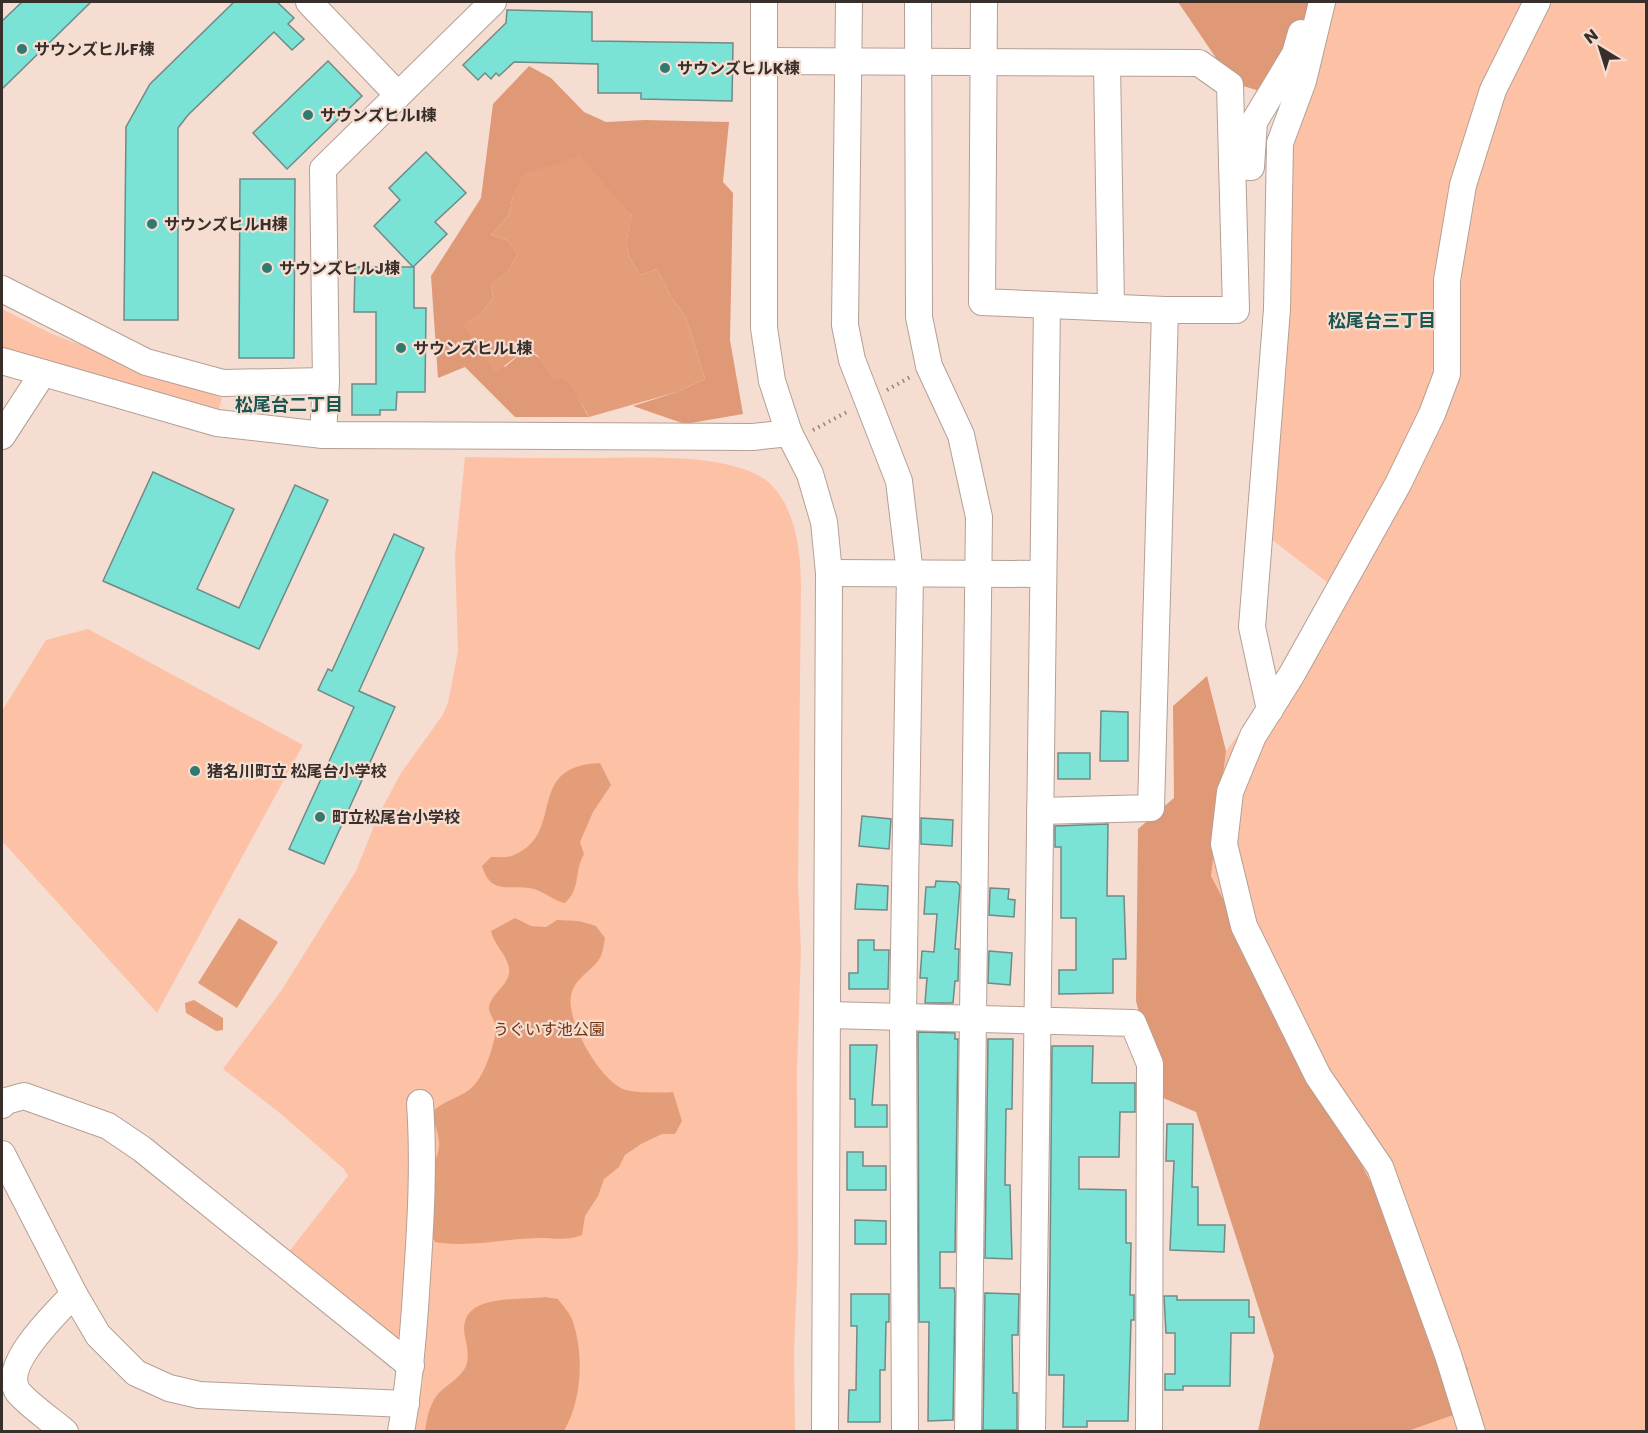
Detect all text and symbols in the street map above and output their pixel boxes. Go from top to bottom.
north arrow [1570,18,1630,78]
text: N [1579,24,1603,49]
place label: サウンズヒルF棟 [34,38,154,61]
marker: サウンズヒルF棟 [15,42,29,56]
place label: サウンズヒルK棟 [677,57,800,80]
marker: サウンズヒルK棟 [658,61,672,75]
place label: サウンズヒルI棟 [320,104,436,127]
marker: サウンズヒルI棟 [301,108,315,122]
place label: サウンズヒルH棟 [164,213,287,236]
marker: サウンズヒルH棟 [145,217,159,231]
place label: サウンズヒルJ棟 [279,257,400,280]
marker: サウンズヒルJ棟 [260,261,274,275]
district label: 松尾台三丁目 [1328,308,1436,333]
place label: サウンズヒルL棟 [413,337,532,360]
marker: サウンズヒルL棟 [394,341,408,355]
district label: 松尾台二丁目 [235,392,343,417]
place label: 猪名川町立 松尾台小学校 [207,760,386,783]
marker: 猪名川町立 松尾台小学校 [188,764,202,778]
place label: 町立松尾台小学校 [332,806,460,829]
marker: 町立松尾台小学校 [313,810,327,824]
park label: うぐいす池公園 [493,1018,605,1041]

